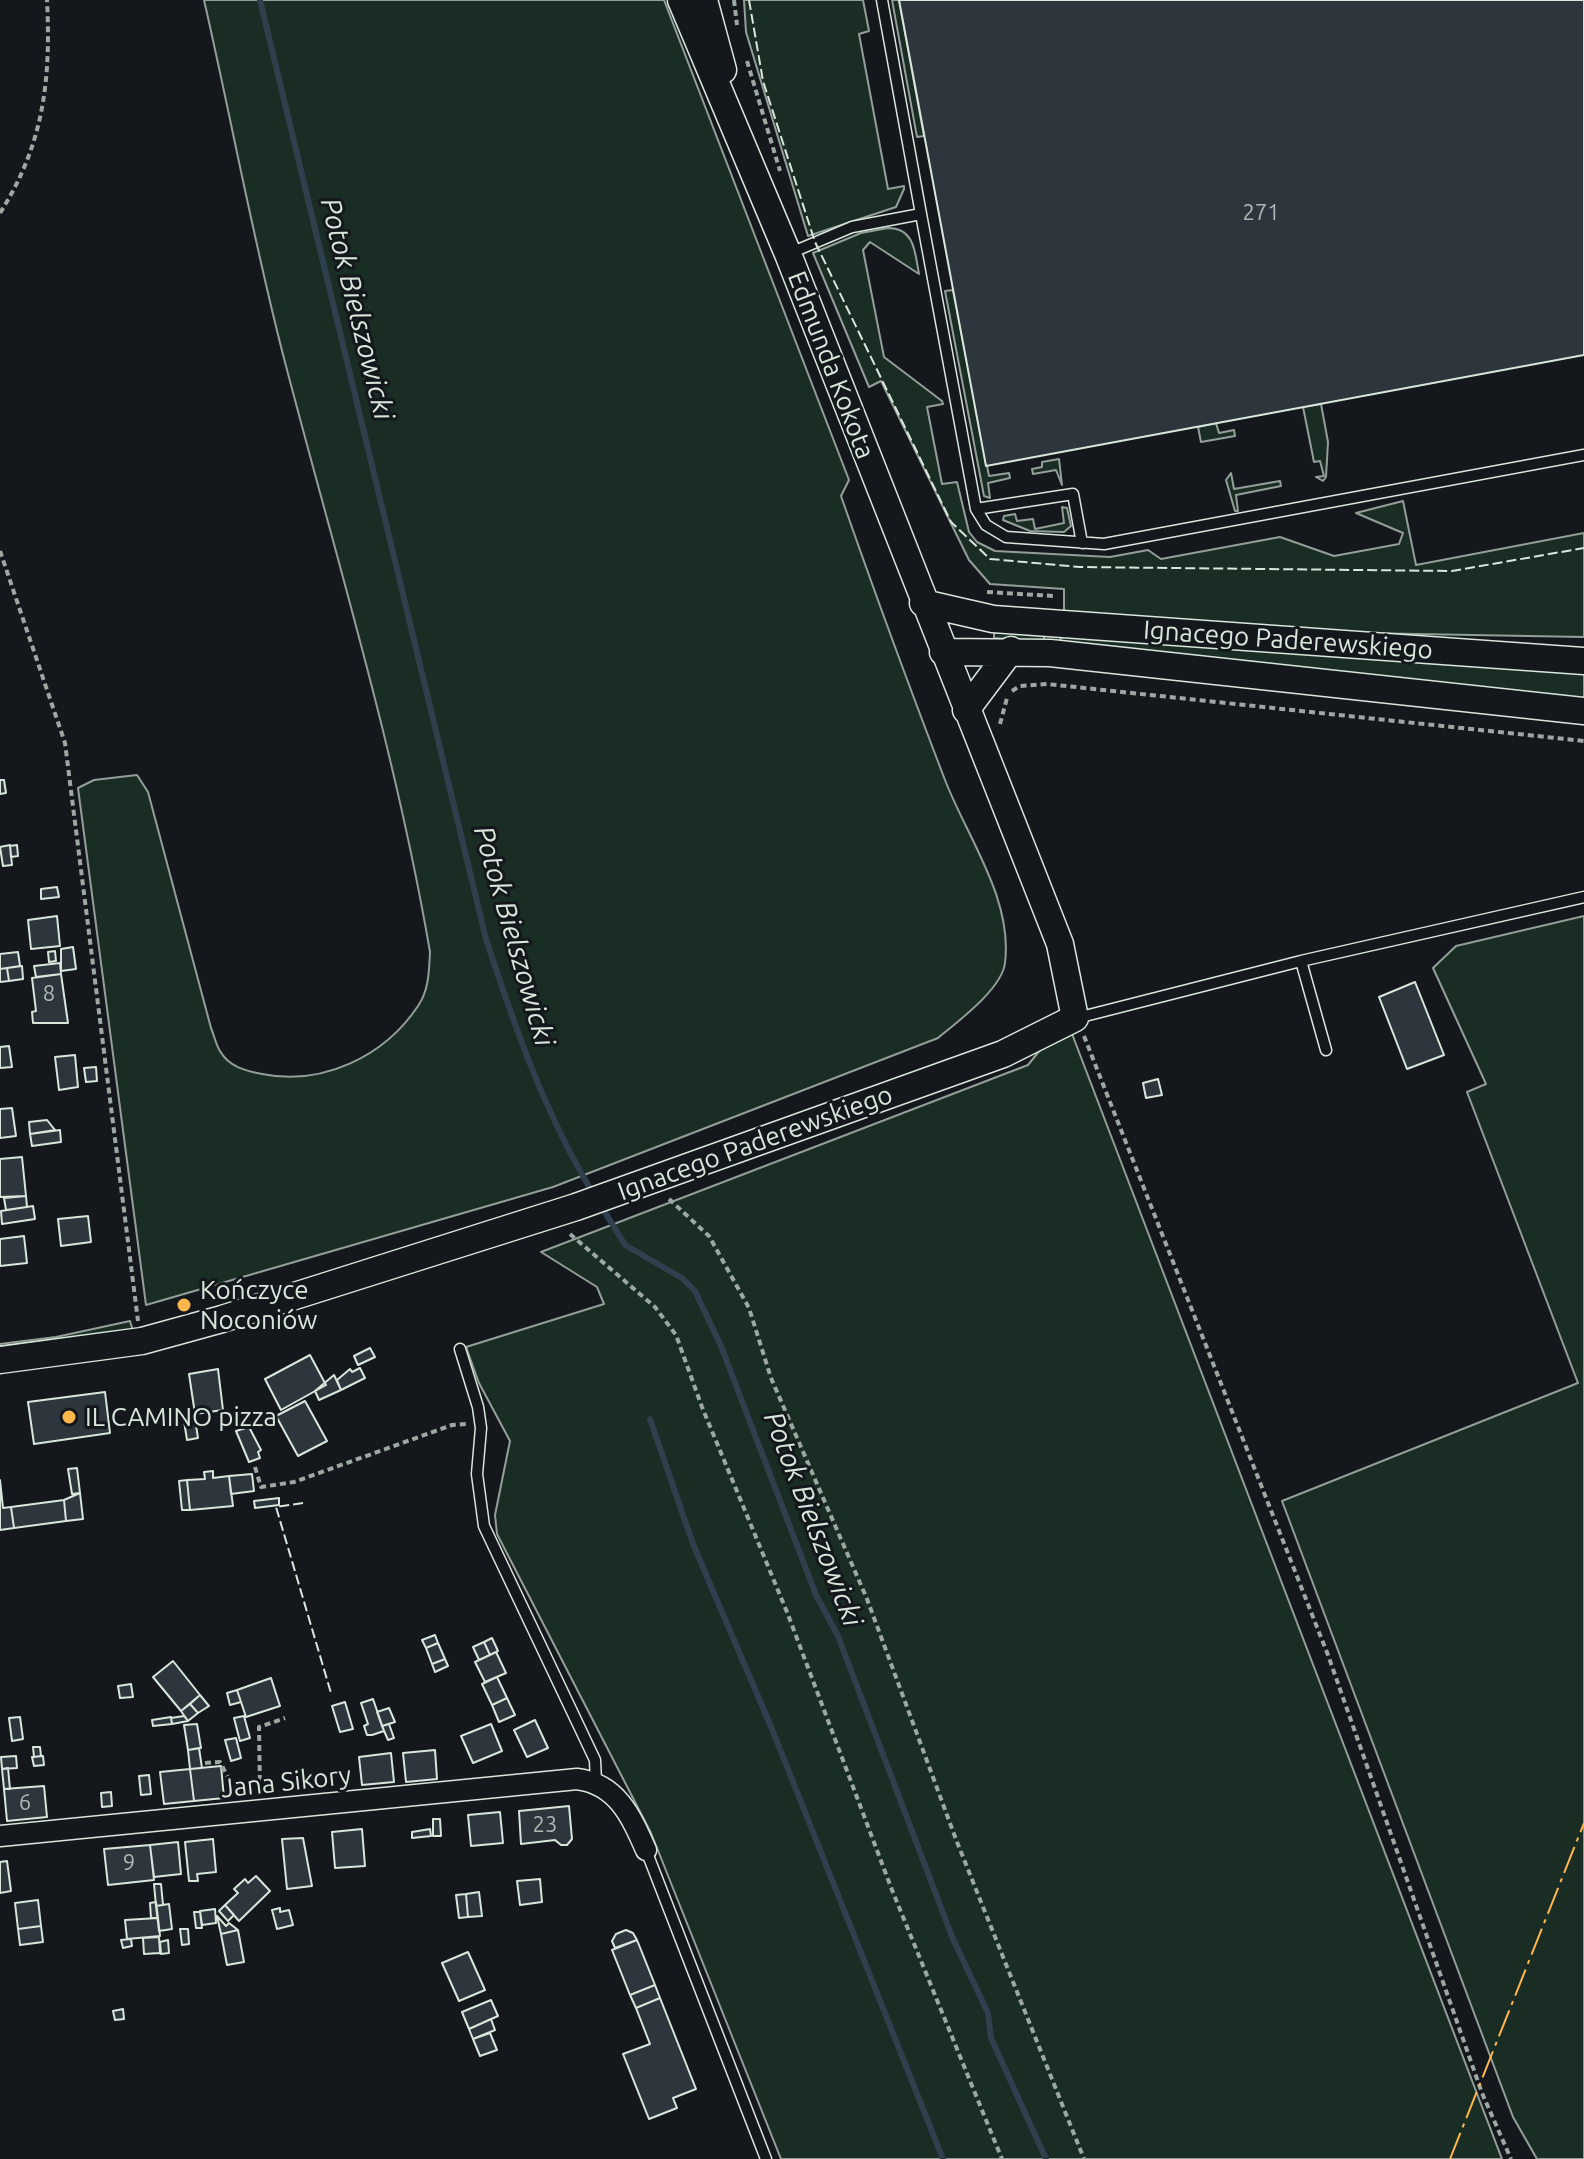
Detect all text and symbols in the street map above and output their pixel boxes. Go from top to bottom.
water label: Potok Bielszowicki [313,195,401,423]
house number: 271 [1242,200,1280,226]
street label: Edmunda Kokota [781,267,881,463]
street label: Ignacego Paderewskiego [1142,614,1434,666]
water label: Potok Bielszowicki [466,822,562,1050]
house number: 8 [43,981,55,1007]
street label: Ignacego Paderewskiego [613,1079,897,1207]
place label: Kończyce Noconiów [200,1274,318,1336]
marker: Kończyce Noconiów [175,1296,193,1314]
place label: IL CAMINO pizza [85,1401,277,1433]
water label: Potok Bielszowicki [757,1407,869,1631]
marker: IL CAMINO pizza [60,1408,78,1426]
street label: Jana Sikory [219,1760,353,1804]
house number: 6 [19,1790,31,1816]
house number: 23 [533,1812,557,1838]
house number: 9 [123,1850,135,1876]

